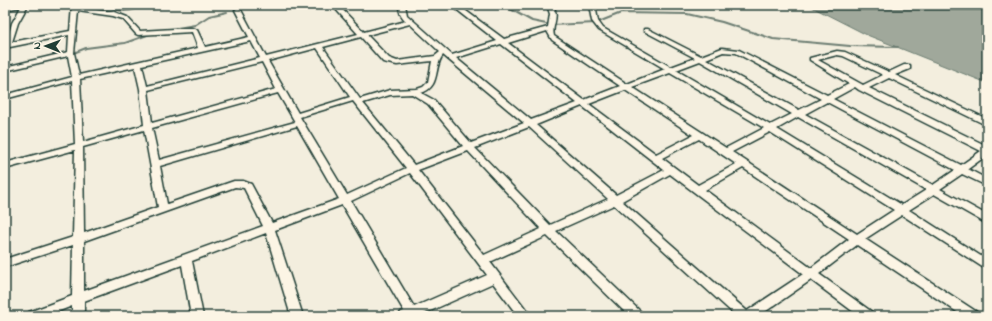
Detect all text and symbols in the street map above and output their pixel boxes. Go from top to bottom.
north arrow [26,26,66,66]
text: N [29,42,45,50]

